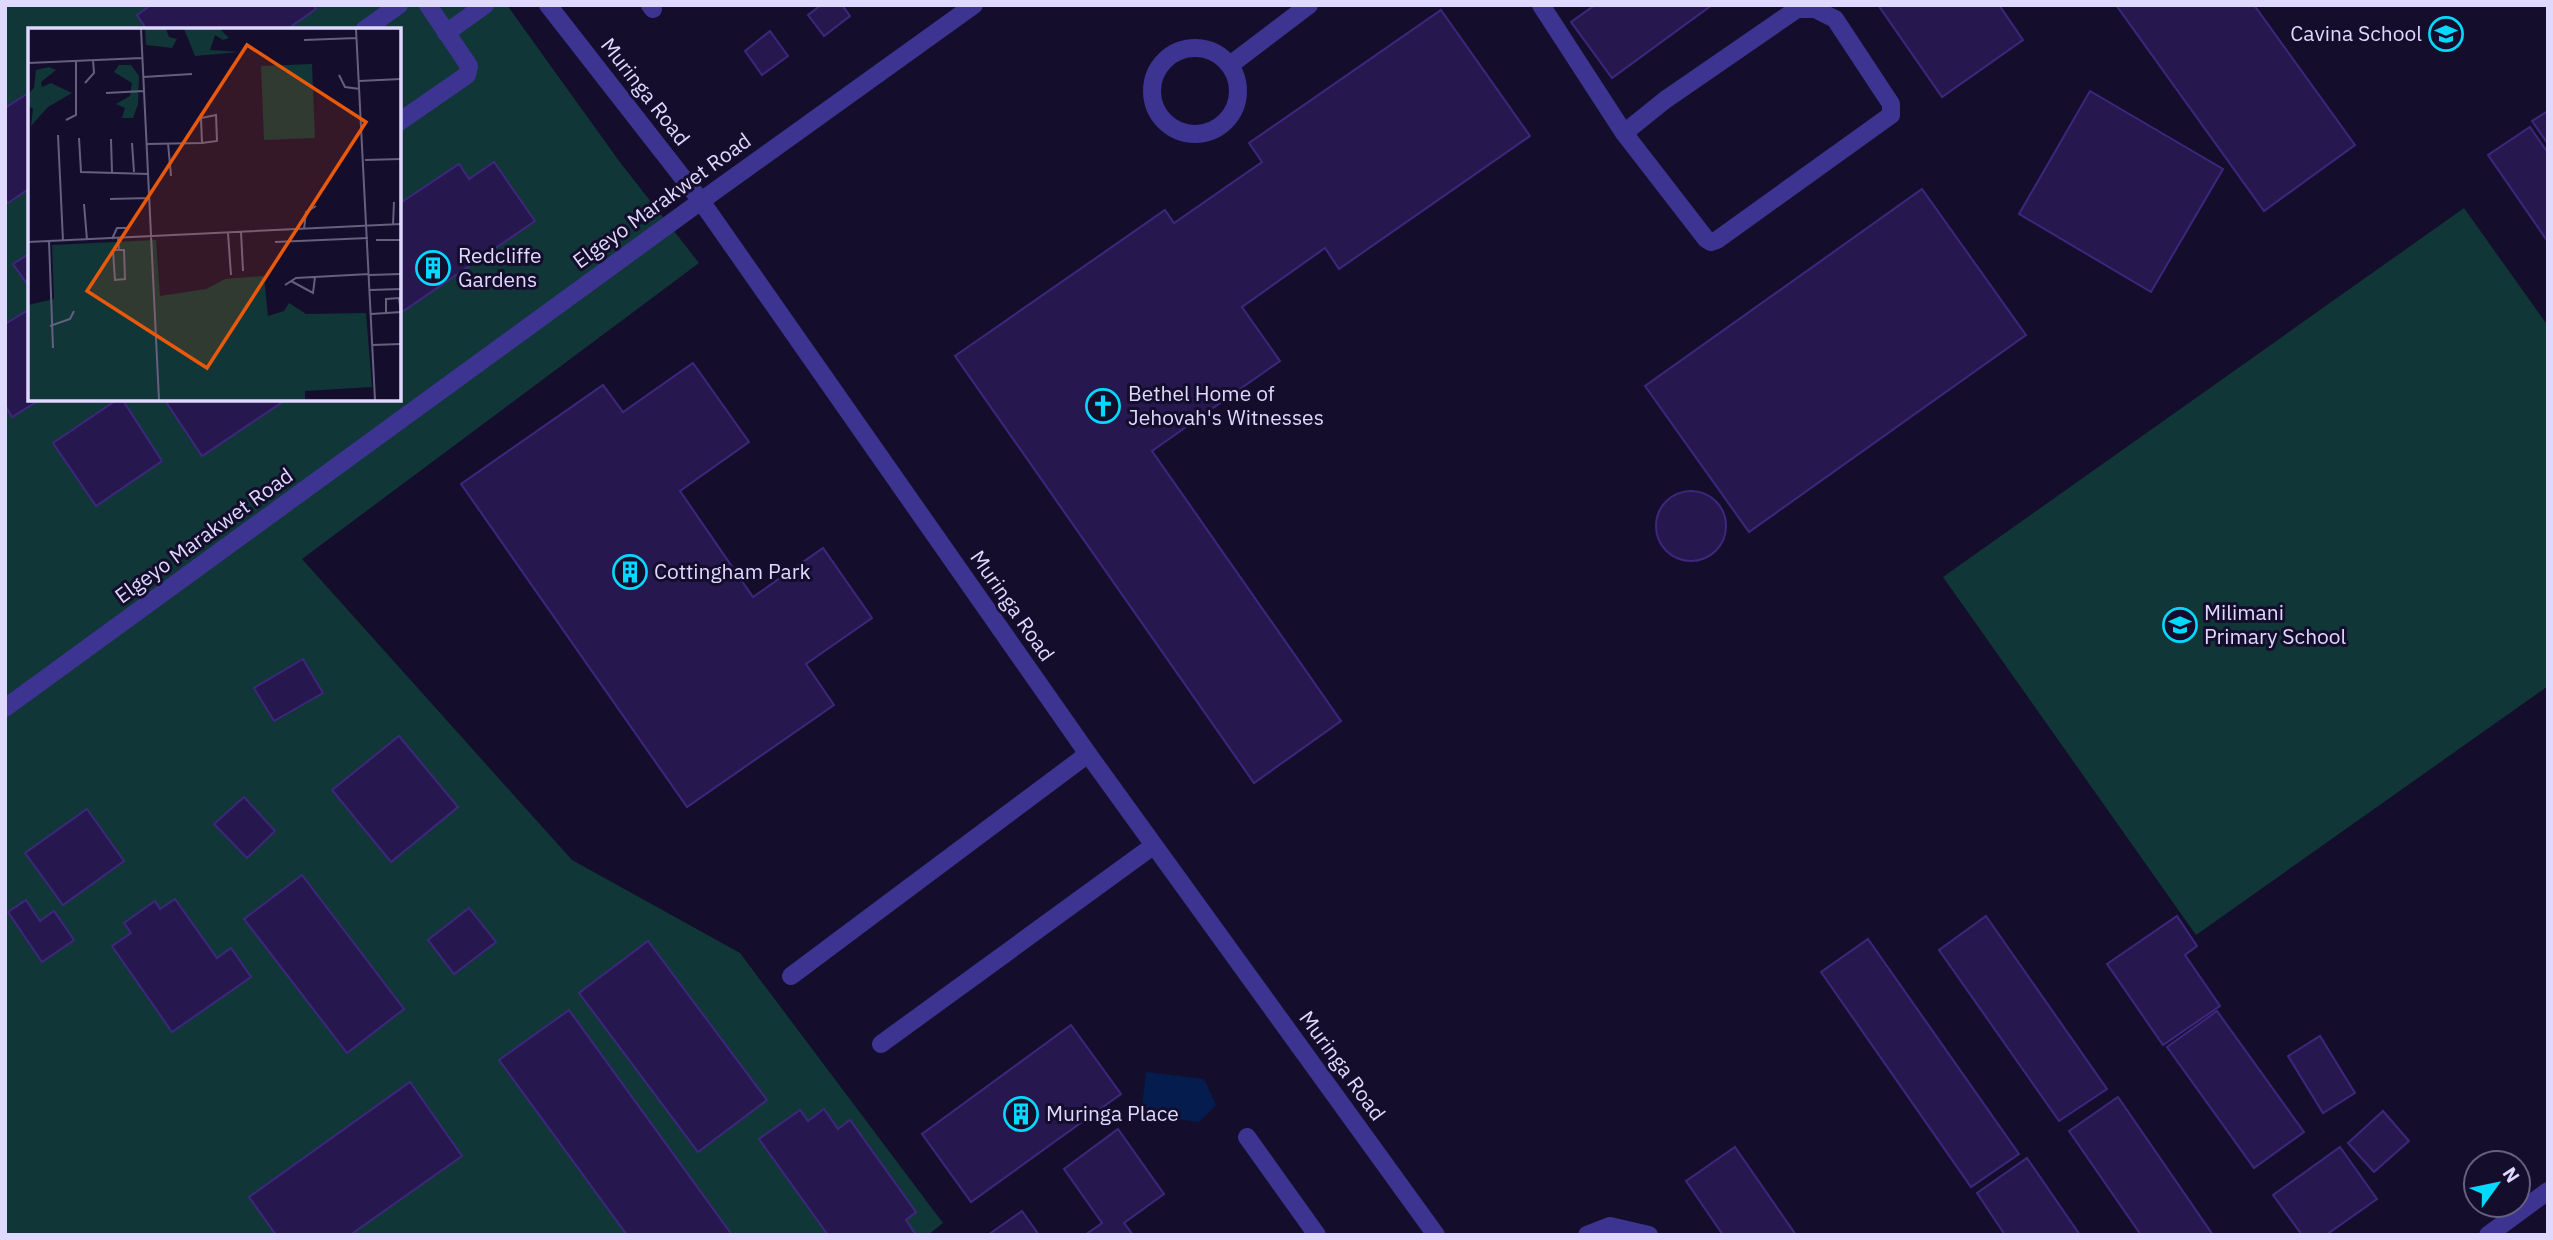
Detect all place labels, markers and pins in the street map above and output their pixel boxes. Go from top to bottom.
school or university icon: Cavina School [2427,15,2465,53]
place label: Cavina School [2290,19,2422,47]
place label: Redcliffe Gardens [458,241,541,293]
building icon: Redcliffe Gardens [414,249,452,287]
place label: Bethel Home of Jehovah's Witnesses [1128,379,1324,431]
church icon: Bethel Home of Jehovah's Witnesses [1084,387,1122,425]
building icon: Cottingham Park [611,553,649,591]
place label: Cottingham Park [654,557,811,585]
place label: Milimani Primary School [2204,598,2347,650]
school or university icon: Milimani Primary School [2161,606,2199,644]
building icon: Muringa Place [1002,1095,1040,1133]
place label: Muringa Place [1046,1099,1179,1127]

